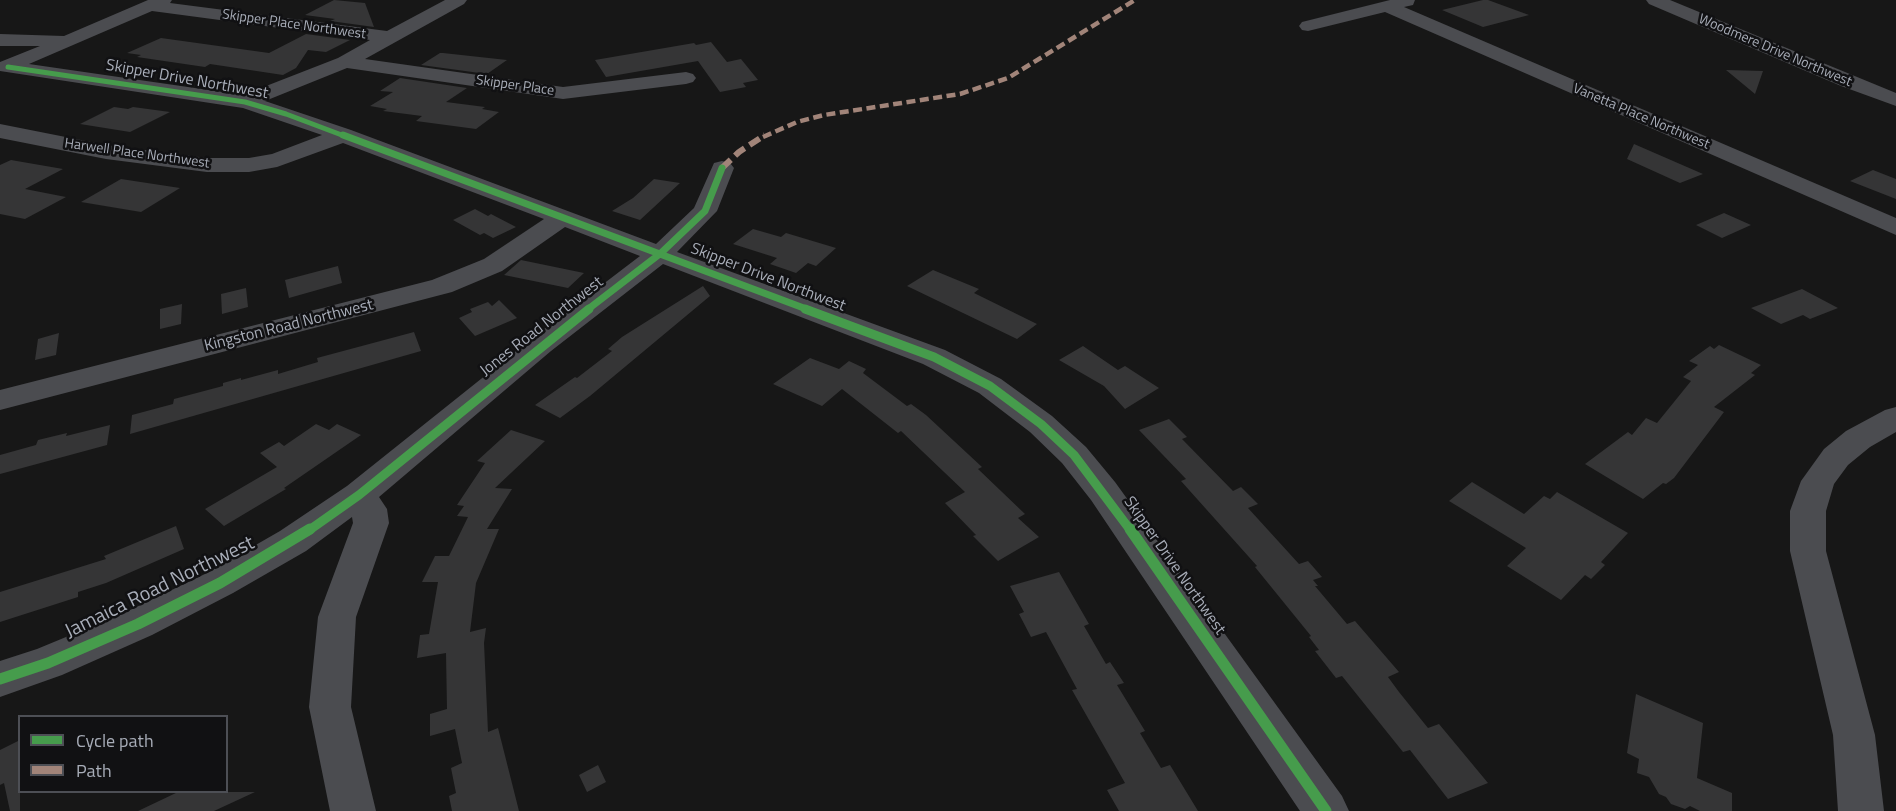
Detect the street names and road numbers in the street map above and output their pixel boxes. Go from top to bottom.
street label: Skipper Place Northwest [221,7,367,43]
street label: Woodmere Drive Northwest [1696,11,1854,91]
street label: Skipper Drive Northwest [104,56,270,104]
street label: Skipper Place [475,72,555,100]
street label: Vanetta Place Northwest [1570,81,1712,153]
street label: Harwell Place Northwest [63,135,211,173]
street label: Skipper Drive Northwest [688,240,848,316]
street label: Jones Road Northwest [477,273,607,381]
street label: Kingston Road Northwest [203,296,375,356]
street label: Skipper Drive Northwest [1119,493,1229,639]
street label: Jamaica Road Northwest [61,532,259,644]

